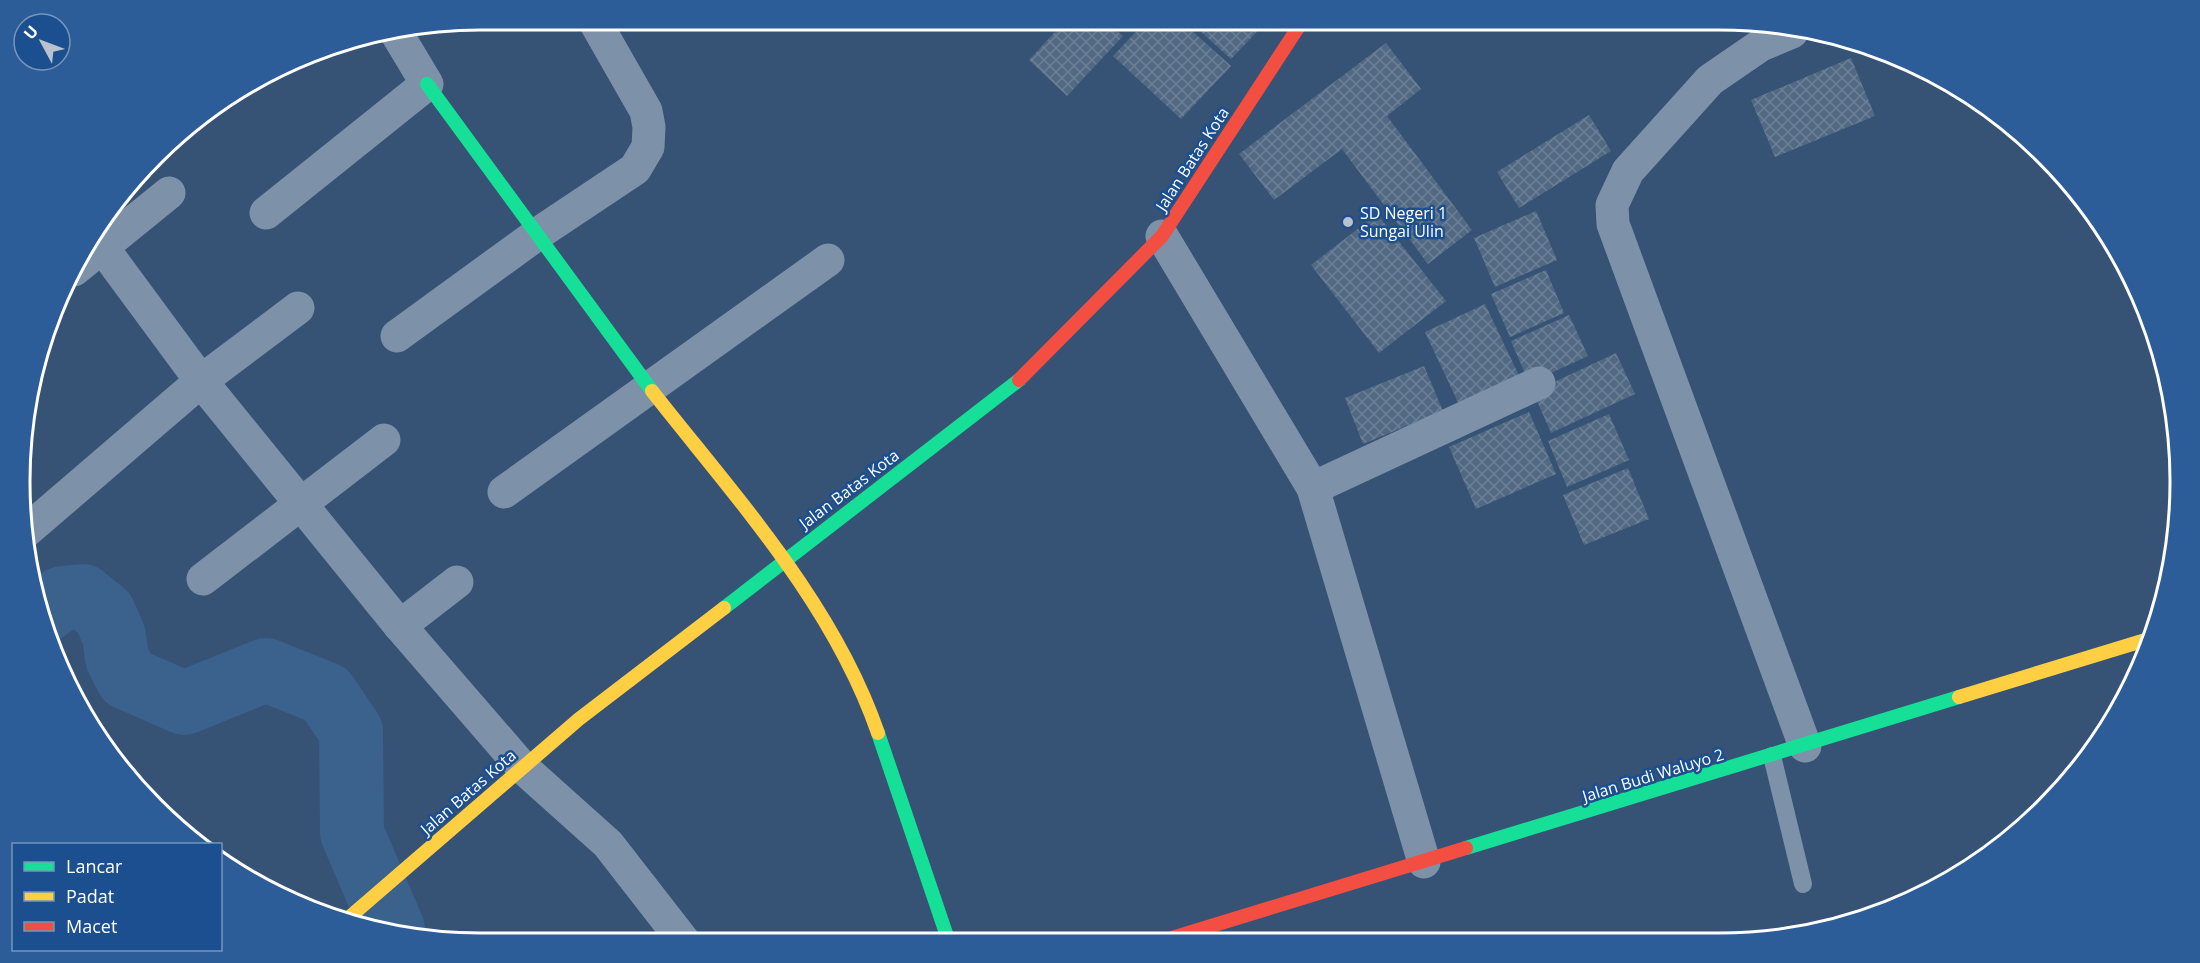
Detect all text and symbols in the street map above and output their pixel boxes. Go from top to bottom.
north arrow [12,12,72,72]
text: U [18,20,43,44]
street label: Jalan Batas Kota [1149,103,1234,217]
place label: SD Negeri 1 Sungai Ulin [1360,202,1447,242]
marker: SD Negeri 1 Sungai Ulin [1341,215,1355,229]
street label: Jalan Batas Kota [793,444,903,535]
street label: Jalan Budi Waluyo 2 [1578,743,1726,808]
street label: Jalan Batas Kota [414,744,520,841]
legend [12,843,222,951]
text: Lancar [66,854,123,878]
text: Padat [66,884,114,908]
text: Macet [66,914,117,938]

